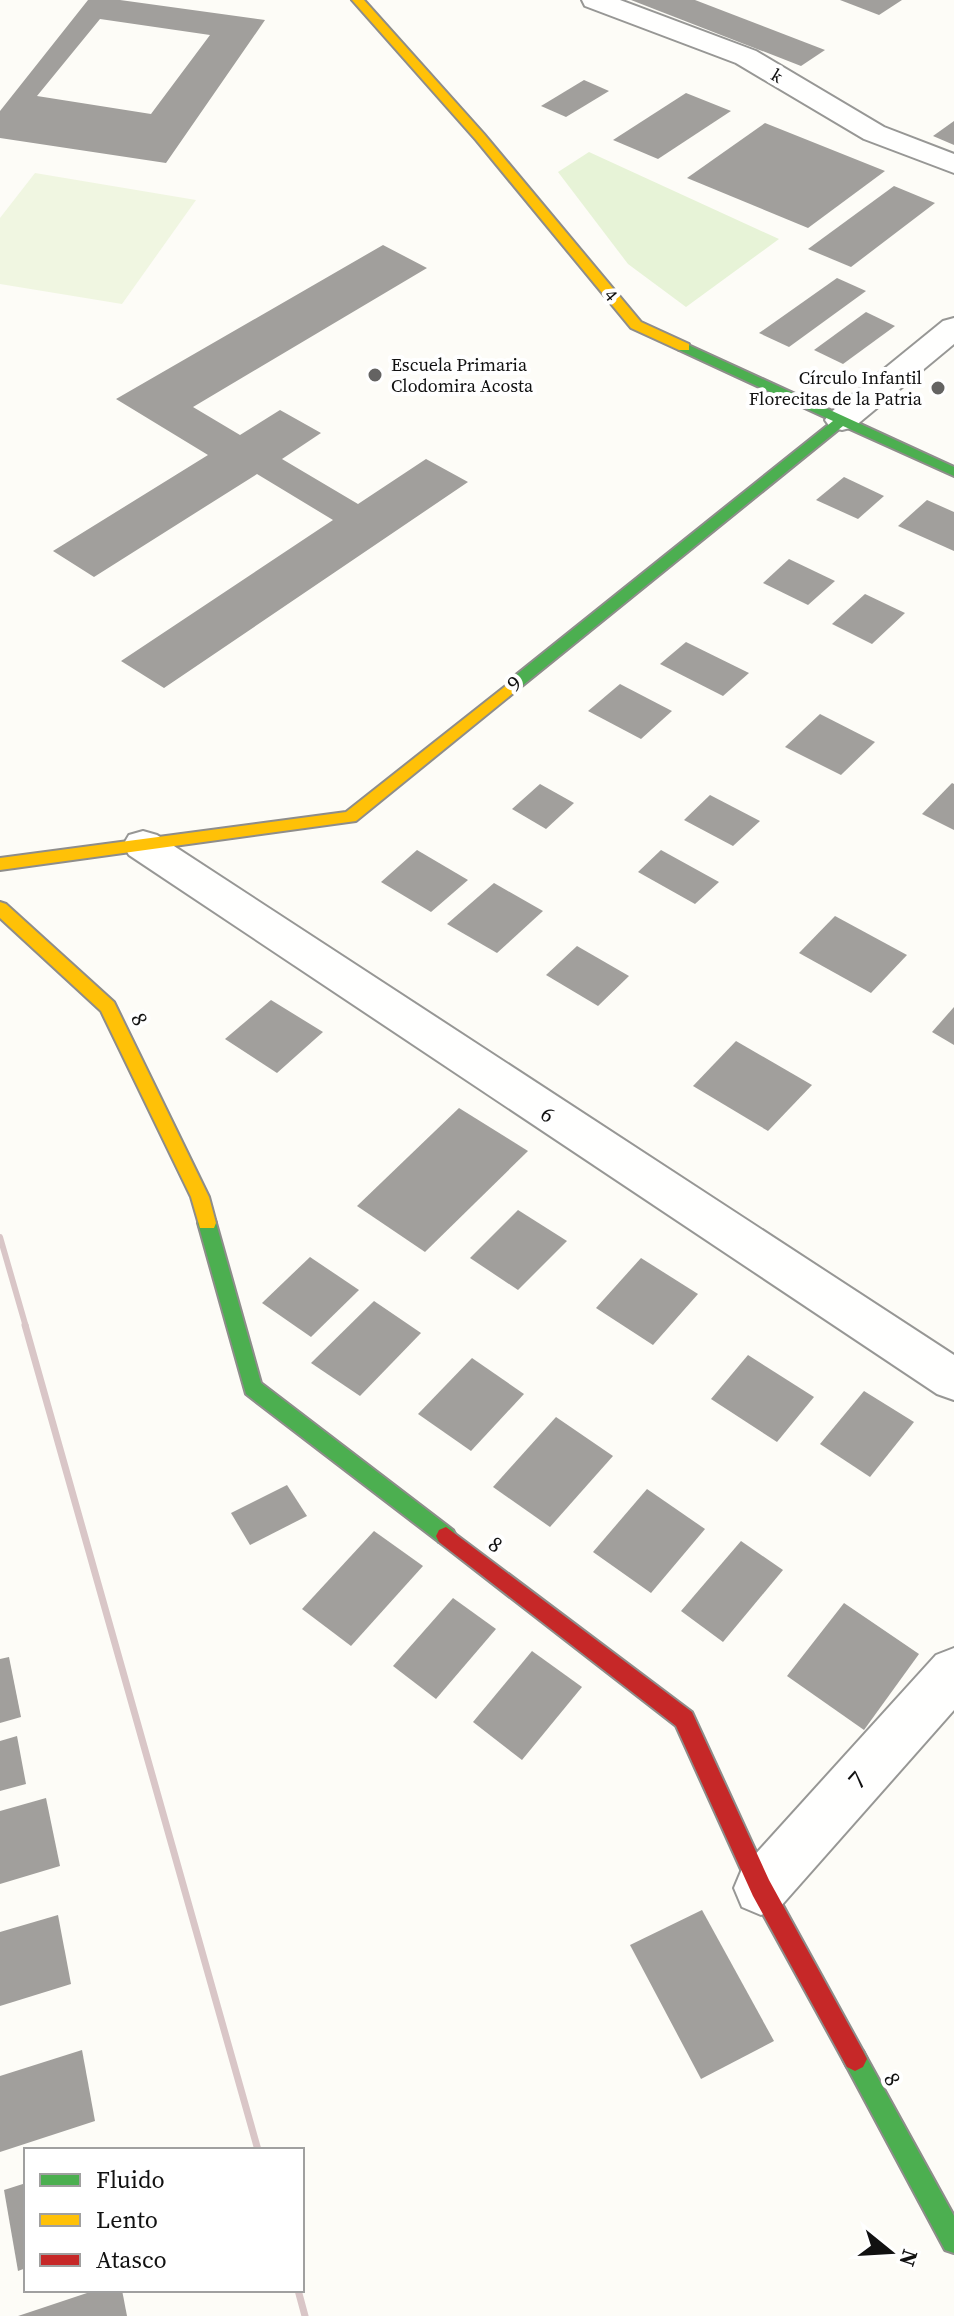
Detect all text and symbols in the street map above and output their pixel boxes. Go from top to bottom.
street label: k [767,62,788,89]
street label: 4 [599,283,624,306]
place label: Escuela Primaria Clodomira Acosta [391,352,534,398]
place label: Círculo Infantil Florecitas de la Patria [749,365,923,411]
marker: Escuela Primaria Clodomira Acosta [366,366,384,384]
marker: Círculo Infantil Florecitas de la Patria [929,379,947,397]
street label: 9 [500,668,528,698]
street label: 8 [124,1007,156,1031]
street label: 6 [535,1098,561,1130]
street label: 8 [483,1529,509,1559]
street label: 7 [839,1763,875,1797]
street label: 8 [877,2067,909,2091]
legend [24,2148,304,2292]
text: Fluido [96,2163,165,2196]
text: Lento [96,2203,158,2236]
north arrow [850,2212,930,2292]
text: Atasco [96,2243,167,2276]
text: N [892,2246,926,2270]

